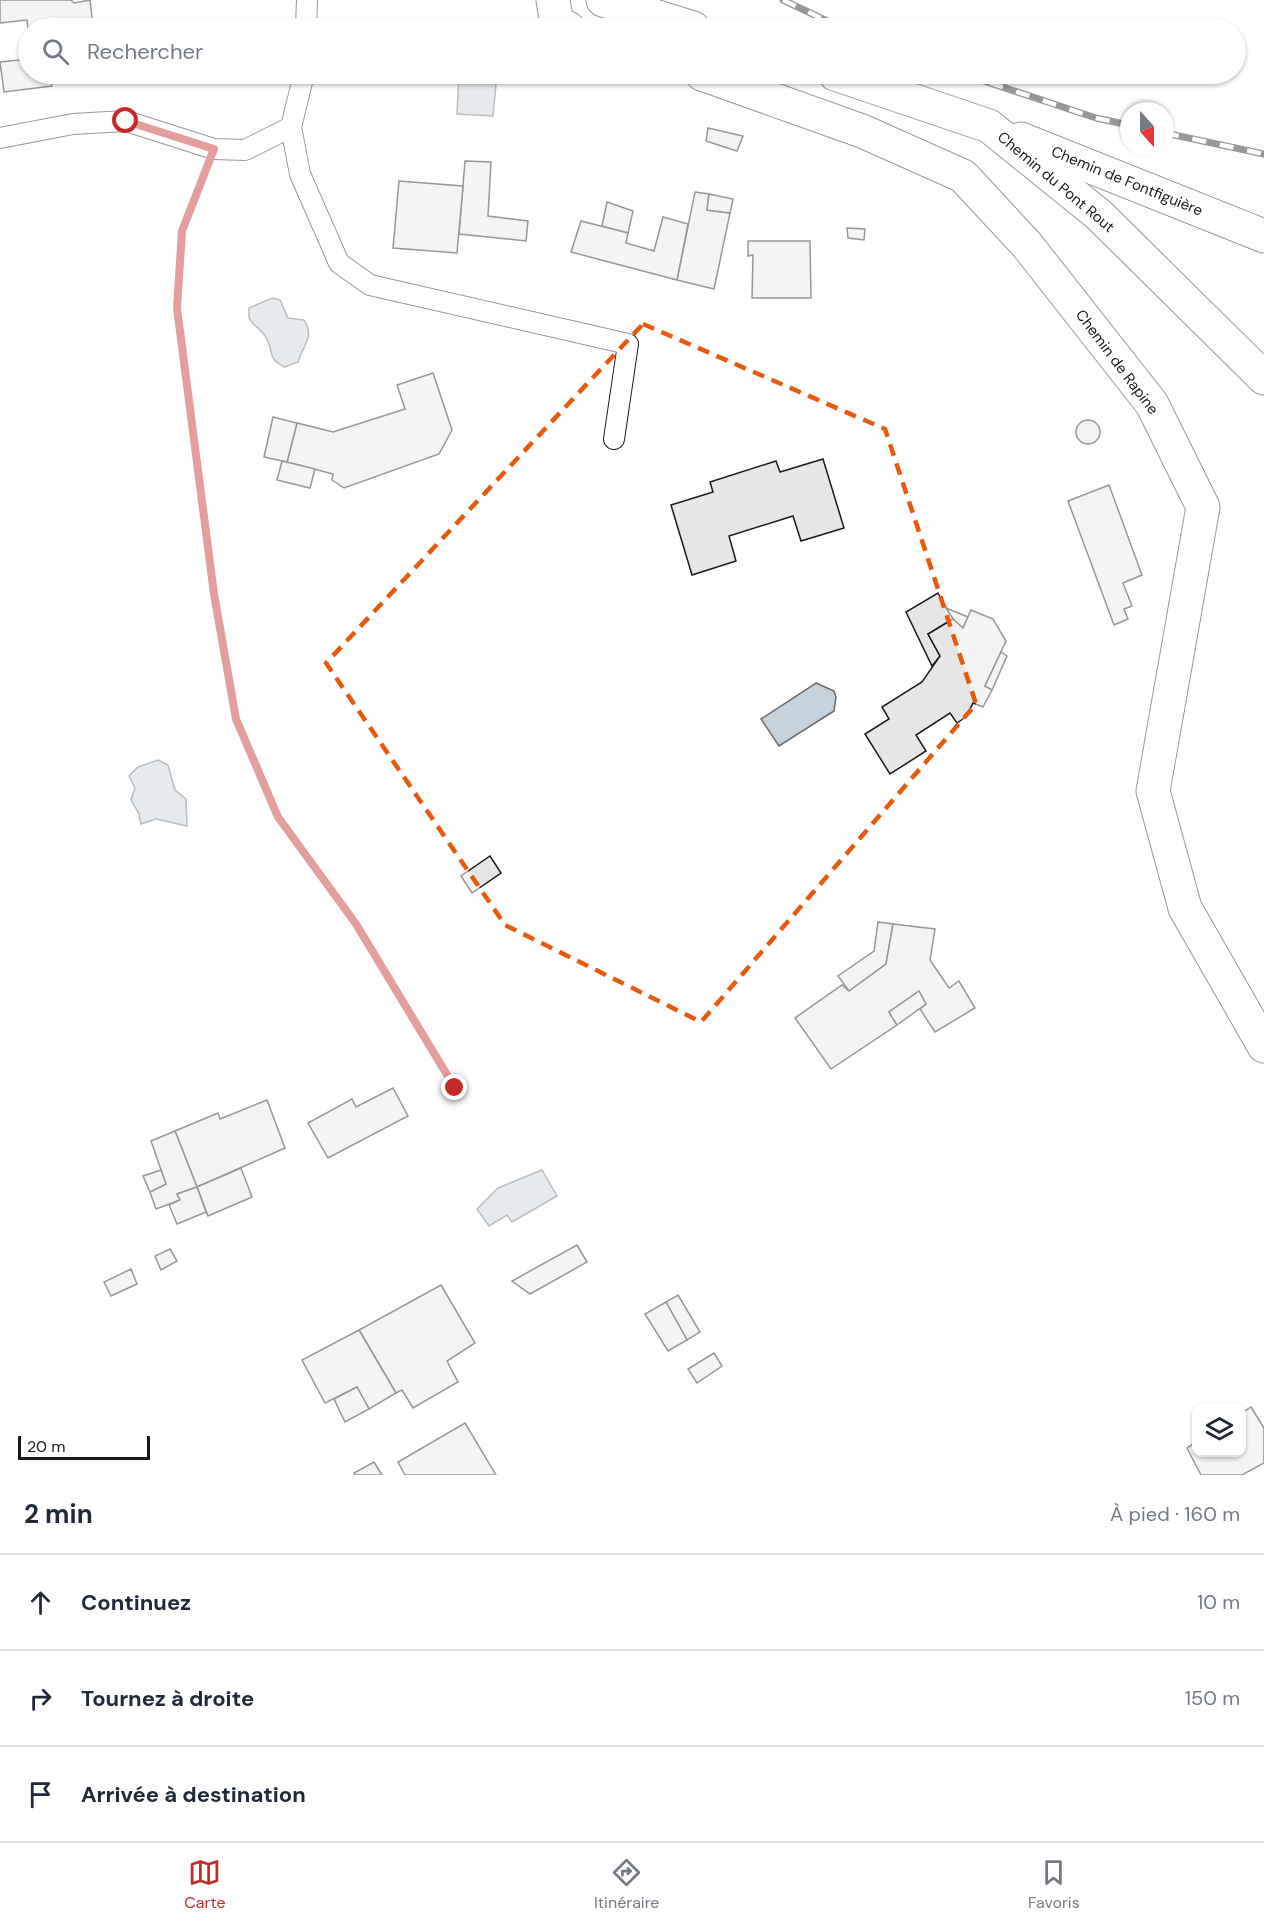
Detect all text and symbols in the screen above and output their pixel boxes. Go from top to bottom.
search box [18,18,1246,84]
icon: search [39,35,72,68]
text: Rechercher [87,37,203,66]
north arrow [1120,102,1174,156]
route start [112,107,138,133]
street label: Chemin du Pont Rout [993,127,1119,237]
street label: Chemin de Fontfiguière [1048,141,1206,221]
street label: Chemin de Rapine [1071,306,1163,418]
route end [441,1074,467,1100]
map controls [1192,1403,1246,1457]
button: layers [1192,1403,1246,1457]
scale bar [18,1433,150,1460]
text: 20 m [27,1436,66,1457]
text: 2 min [24,1497,93,1531]
text: À pied · 160 m [1110,1501,1240,1527]
icon: ahead [24,1586,57,1619]
text: Continuez [81,1588,191,1617]
text: 10 m [1197,1589,1240,1615]
icon: right [24,1682,57,1715]
text: Tournez à droite [81,1684,254,1713]
text: 150 m [1185,1685,1240,1711]
icon: arrive [24,1778,57,1811]
text: Arrivée à destination [81,1780,306,1809]
tab: Carte [184,1856,226,1913]
tab: Itinéraire [594,1856,659,1913]
tab: Favoris [1028,1856,1080,1913]

